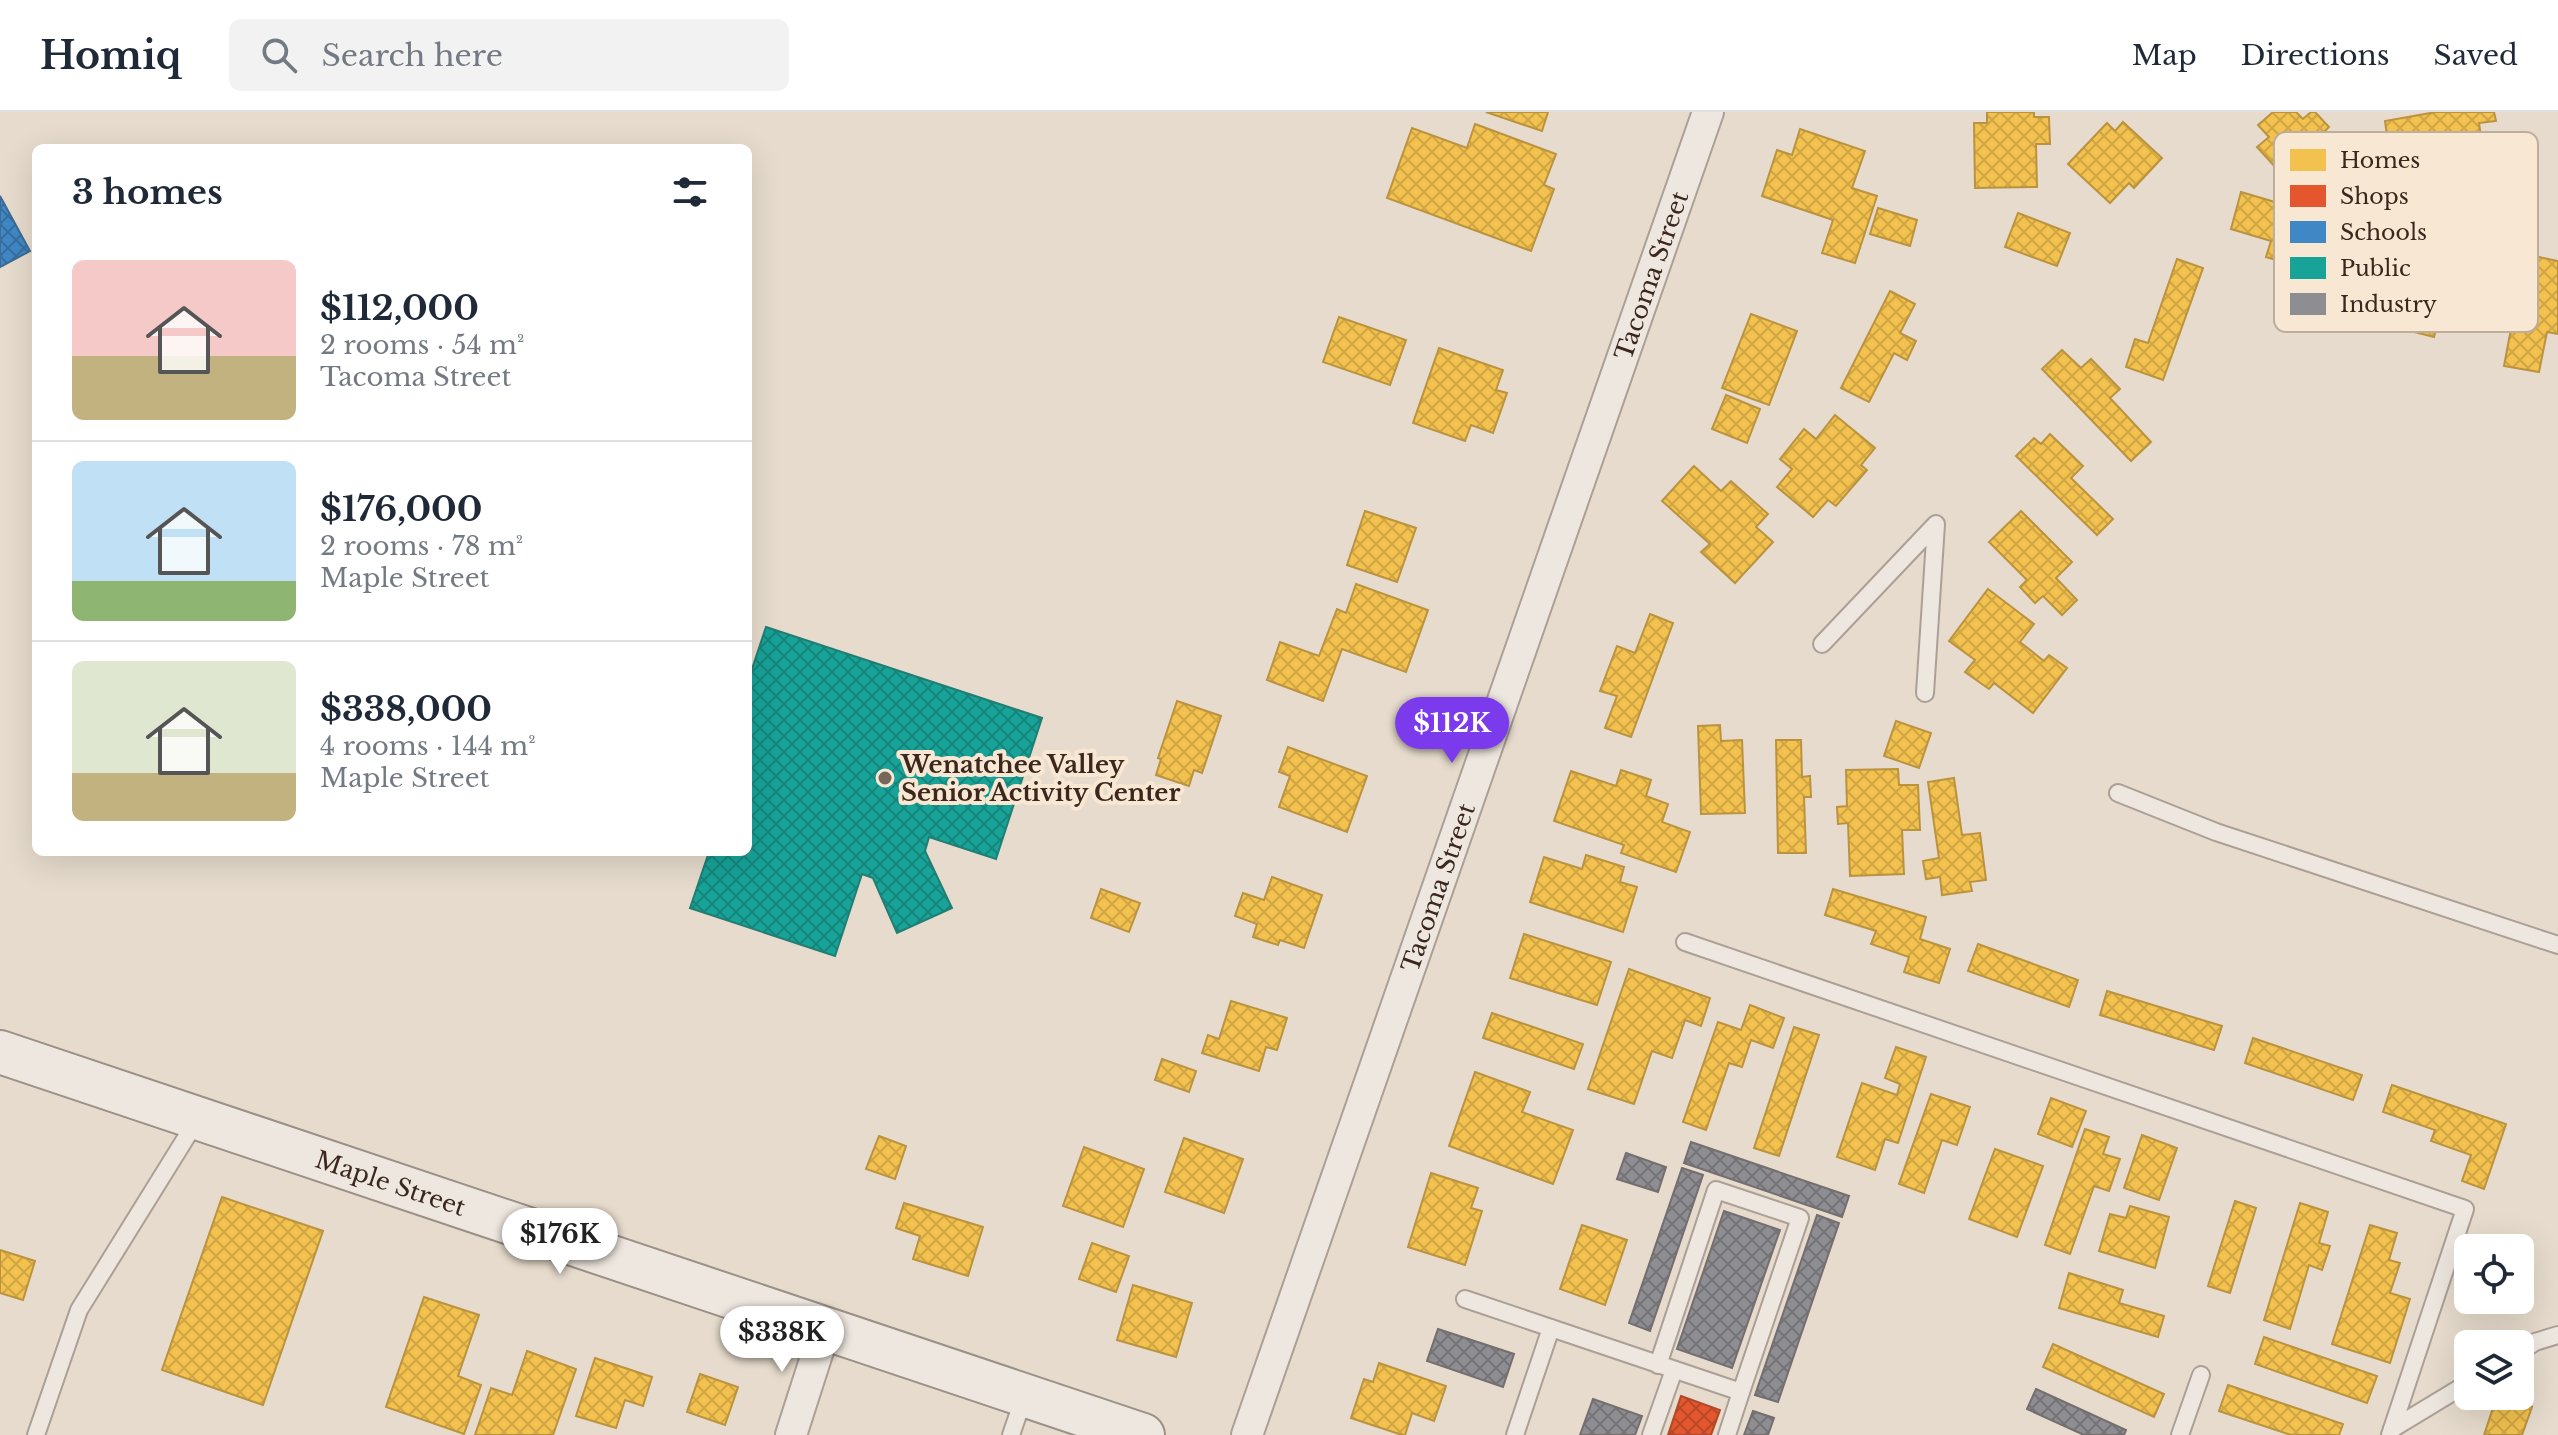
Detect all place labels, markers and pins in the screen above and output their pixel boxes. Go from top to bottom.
pin: $112K [1396,697,1508,765]
place label: Wenatchee Valley Senior Activity Center [900,750,1180,807]
marker: Wenatchee Valley Senior Activity Center [876,769,894,787]
pin: $176K [504,1208,616,1276]
pin: $338K [726,1306,838,1374]

